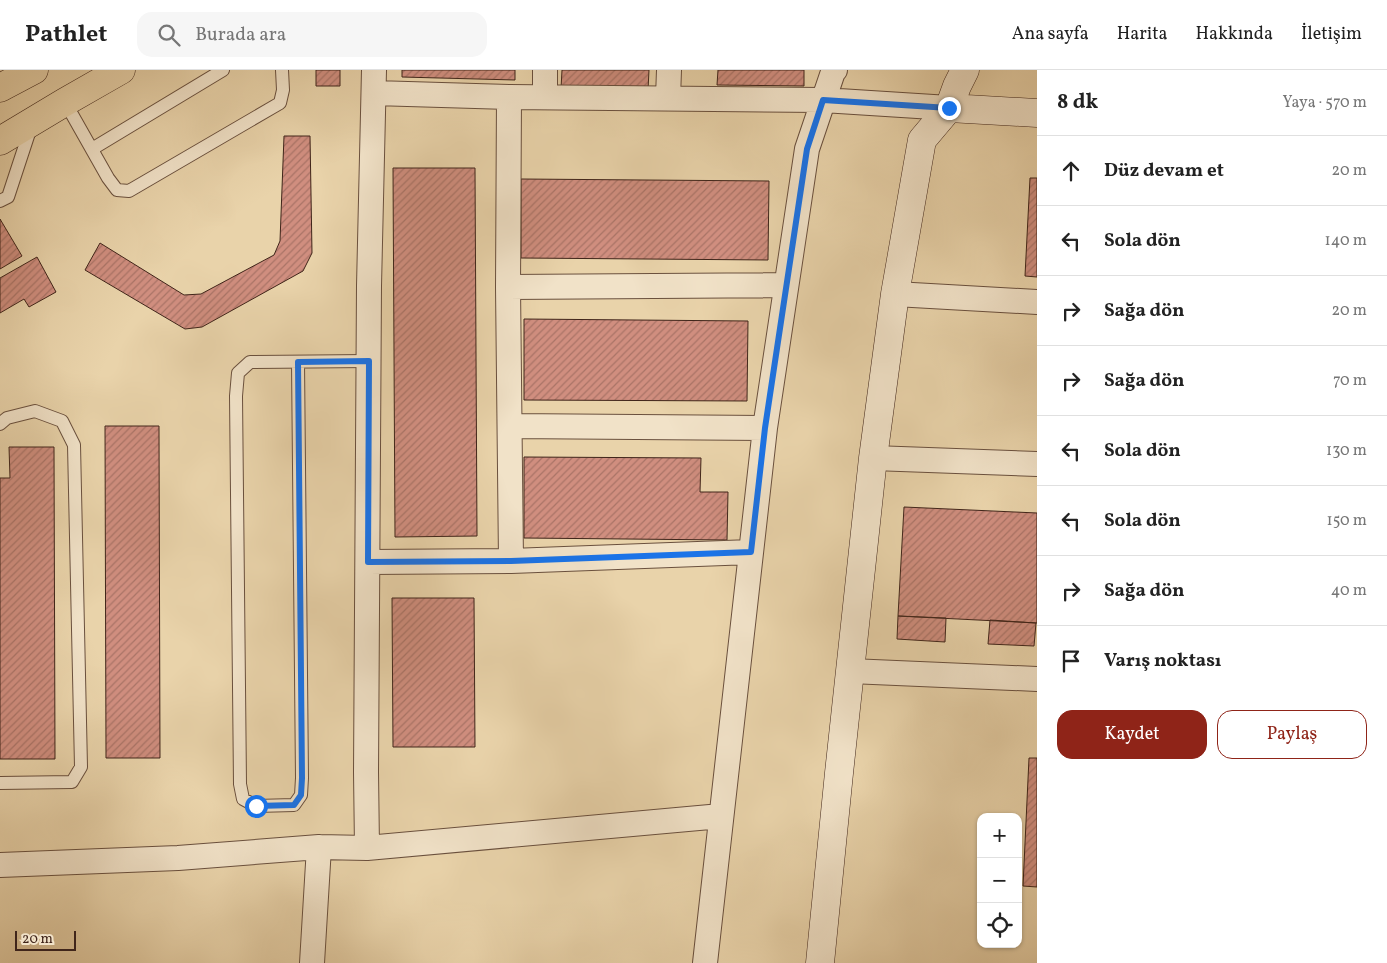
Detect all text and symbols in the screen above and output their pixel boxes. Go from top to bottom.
search box [137,12,487,57]
text: Pathlet [25,18,107,52]
icon: search [155,21,183,49]
text: Burada ara [195,22,286,48]
text: Ana sayfa [1012,22,1089,47]
text: Harita [1117,22,1168,47]
text: Hakkında [1196,22,1273,47]
text: İletişim [1301,22,1362,47]
text: 8 dk [1057,88,1098,117]
text: Yaya · 570 m [1283,92,1367,114]
route end [938,97,961,120]
icon: ahead [1057,157,1085,185]
text: Düz devam et [1104,158,1224,184]
text: 20 m [1332,160,1367,182]
icon: left [1057,227,1085,255]
text: Sola dön [1104,228,1181,254]
text: 140 m [1325,230,1367,252]
icon: right [1057,297,1085,325]
text: Sağa dön [1104,298,1184,324]
text: 20 m [1332,300,1367,322]
icon: right [1057,367,1085,395]
text: Sağa dön [1104,368,1184,394]
text: 70 m [1333,370,1367,392]
icon: left [1057,437,1085,465]
text: Sola dön [1104,438,1181,464]
text: 130 m [1326,440,1367,462]
icon: left [1057,507,1085,535]
text: Sola dön [1104,508,1181,534]
text: 150 m [1326,510,1367,532]
icon: right [1057,577,1085,605]
text: Sağa dön [1104,578,1184,604]
text: 40 m [1331,580,1367,602]
icon: arrive [1057,647,1085,675]
text: Varış noktası [1104,648,1221,674]
button: Kaydet [1057,710,1207,759]
button: Paylaş [1217,710,1367,759]
route start [245,795,268,818]
map controls [977,813,1022,948]
button: + [977,813,1022,858]
button: − [977,858,1022,903]
button: locate [977,903,1022,948]
scale bar [15,928,76,951]
text: 20 m [22,930,53,949]

